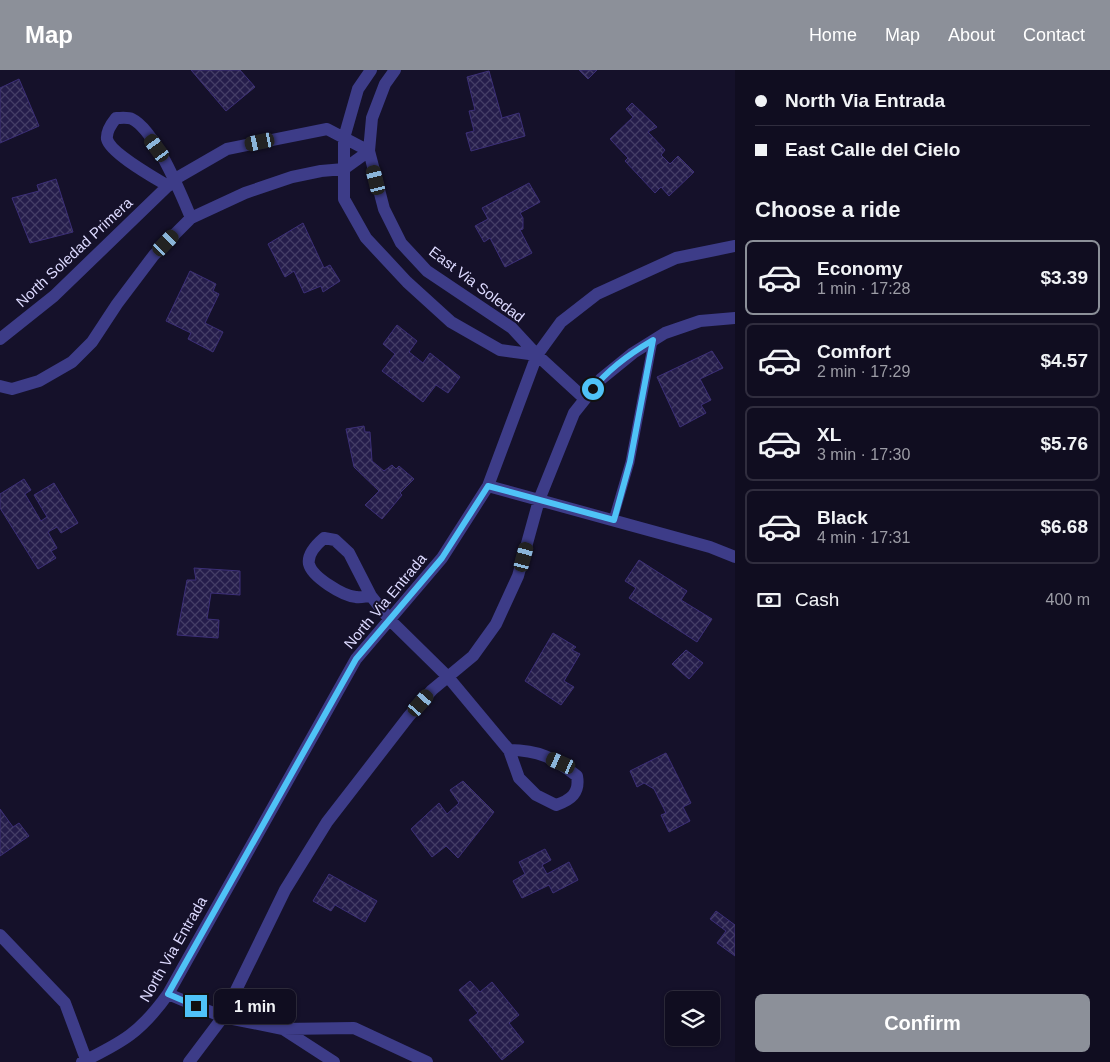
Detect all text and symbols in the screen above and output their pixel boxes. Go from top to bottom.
text: Map [25,21,73,48]
text: Home [809,25,857,45]
text: Map [885,25,920,45]
text: About [948,25,995,45]
text: Contact [1023,25,1085,45]
text: North Via Entrada [785,90,945,111]
car [142,131,171,165]
car [243,132,276,152]
text: East Calle del Cielo [785,139,960,160]
car [365,164,386,196]
street label: North Soledad Primera [12,193,136,310]
text: Choose a ride [755,197,900,222]
car [150,227,181,259]
street label: East Via Soledad [426,243,528,325]
icon: car [757,255,802,300]
text: Economy [817,258,903,279]
text: $3.39 [1040,267,1088,288]
text: 1 min · 17:28 [817,280,910,297]
icon: car [757,338,802,383]
text: Comfort [817,341,891,362]
text: $4.57 [1040,350,1088,371]
text: 2 min · 17:29 [817,363,910,380]
route start [582,378,604,400]
icon: car [757,421,802,466]
text: XL [817,424,841,445]
text: $5.76 [1040,433,1088,454]
text: 3 min · 17:30 [817,446,910,463]
icon: car [757,504,802,549]
text: Black [817,507,868,528]
text: $6.68 [1040,516,1088,537]
text: 4 min · 17:31 [817,529,910,546]
car [512,541,535,573]
street label: North Via Entrada [340,549,430,652]
icon: cash [755,586,783,614]
text: Cash [795,589,839,610]
text: 400 m [1046,591,1090,608]
car [405,687,436,719]
car [544,750,577,776]
street label: North Via Entrada [136,893,210,1005]
callout: 1 min [214,988,296,1024]
map controls [665,991,720,1046]
button: layers [665,991,720,1046]
button: Confirm [755,994,1090,1052]
route end [185,995,207,1017]
text: 1 min [234,998,276,1015]

